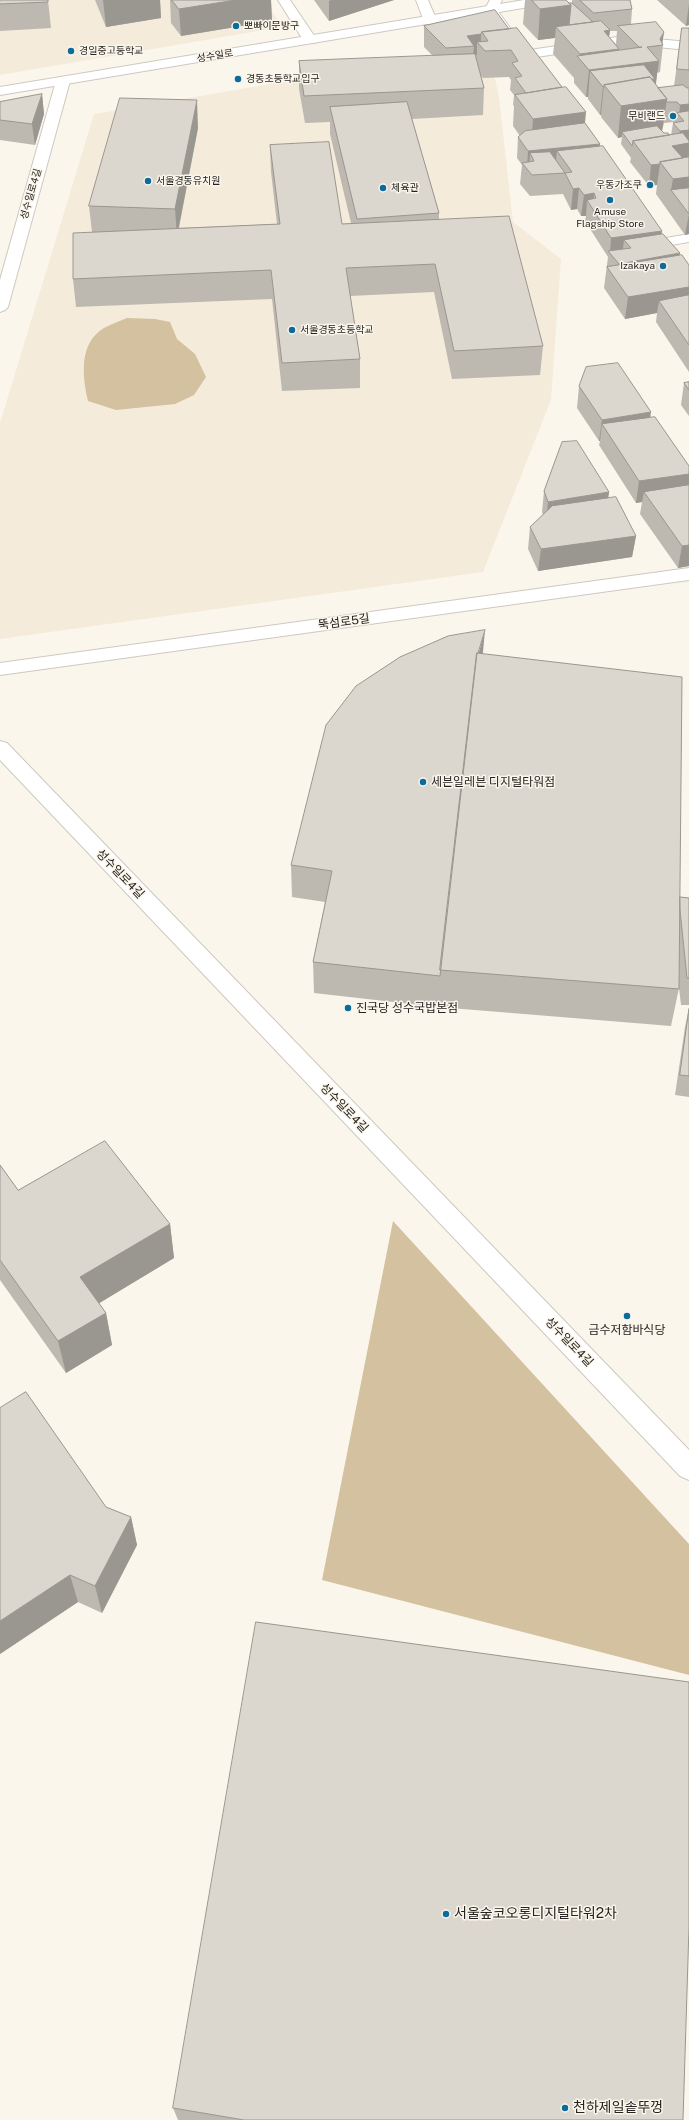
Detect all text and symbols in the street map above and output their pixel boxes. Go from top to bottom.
place label: 뽀빠이문방구 [244,20,299,32]
marker: 뽀빠이문방구 [231,21,241,31]
place label: 경일중고등학교 [79,45,143,57]
marker: 경일중고등학교 [66,46,76,56]
street label: 성수일로 [196,47,234,65]
place label: 경동초등학교입구 [246,73,320,85]
marker: 경동초등학교입구 [233,74,243,84]
place label: 무비랜드 [628,110,665,122]
marker: 무비랜드 [668,111,678,121]
street label: 성수일로4길 [18,167,44,221]
place label: 서울경동유치원 [156,175,220,187]
marker: 서울경동유치원 [143,176,153,186]
place label: 우동가조쿠 [596,179,642,191]
marker: 우동가조쿠 [645,180,655,190]
place label: 체육관 [391,182,419,194]
marker: 체육관 [378,183,388,193]
marker: Amuse Flagship Store [605,195,615,205]
place label: Amuse Flagship Store [576,206,644,230]
place label: Izakaya [620,260,655,272]
marker: Izakaya [658,261,668,271]
place label: 서울경동초등학교 [300,324,374,336]
marker: 서울경동초등학교 [287,325,297,335]
street label: 뚝섬로5길 [317,611,371,633]
place label: 세븐일레븐 디지털타워점 [431,775,555,789]
marker: 세븐일레븐 디지털타워점 [418,777,428,787]
street label: 성수일로4길 [93,846,147,902]
place label: 진국당 성수국밥본점 [356,1001,458,1015]
marker: 진국당 성수국밥본점 [343,1003,353,1013]
street label: 성수일로4길 [317,1080,371,1136]
marker: 금수저함바식당 [622,1311,632,1321]
street label: 성수일로4길 [542,1314,596,1370]
place label: 금수저함바식당 [588,1323,666,1337]
place label: 서울숲코오롱디지털타워2차 [454,1906,617,1922]
marker: 서울숲코오롱디지털타워2차 [441,1909,451,1919]
place label: 천하제일솥뚜껑 [573,2100,663,2116]
marker: 천하제일솥뚜껑 [560,2103,570,2113]

